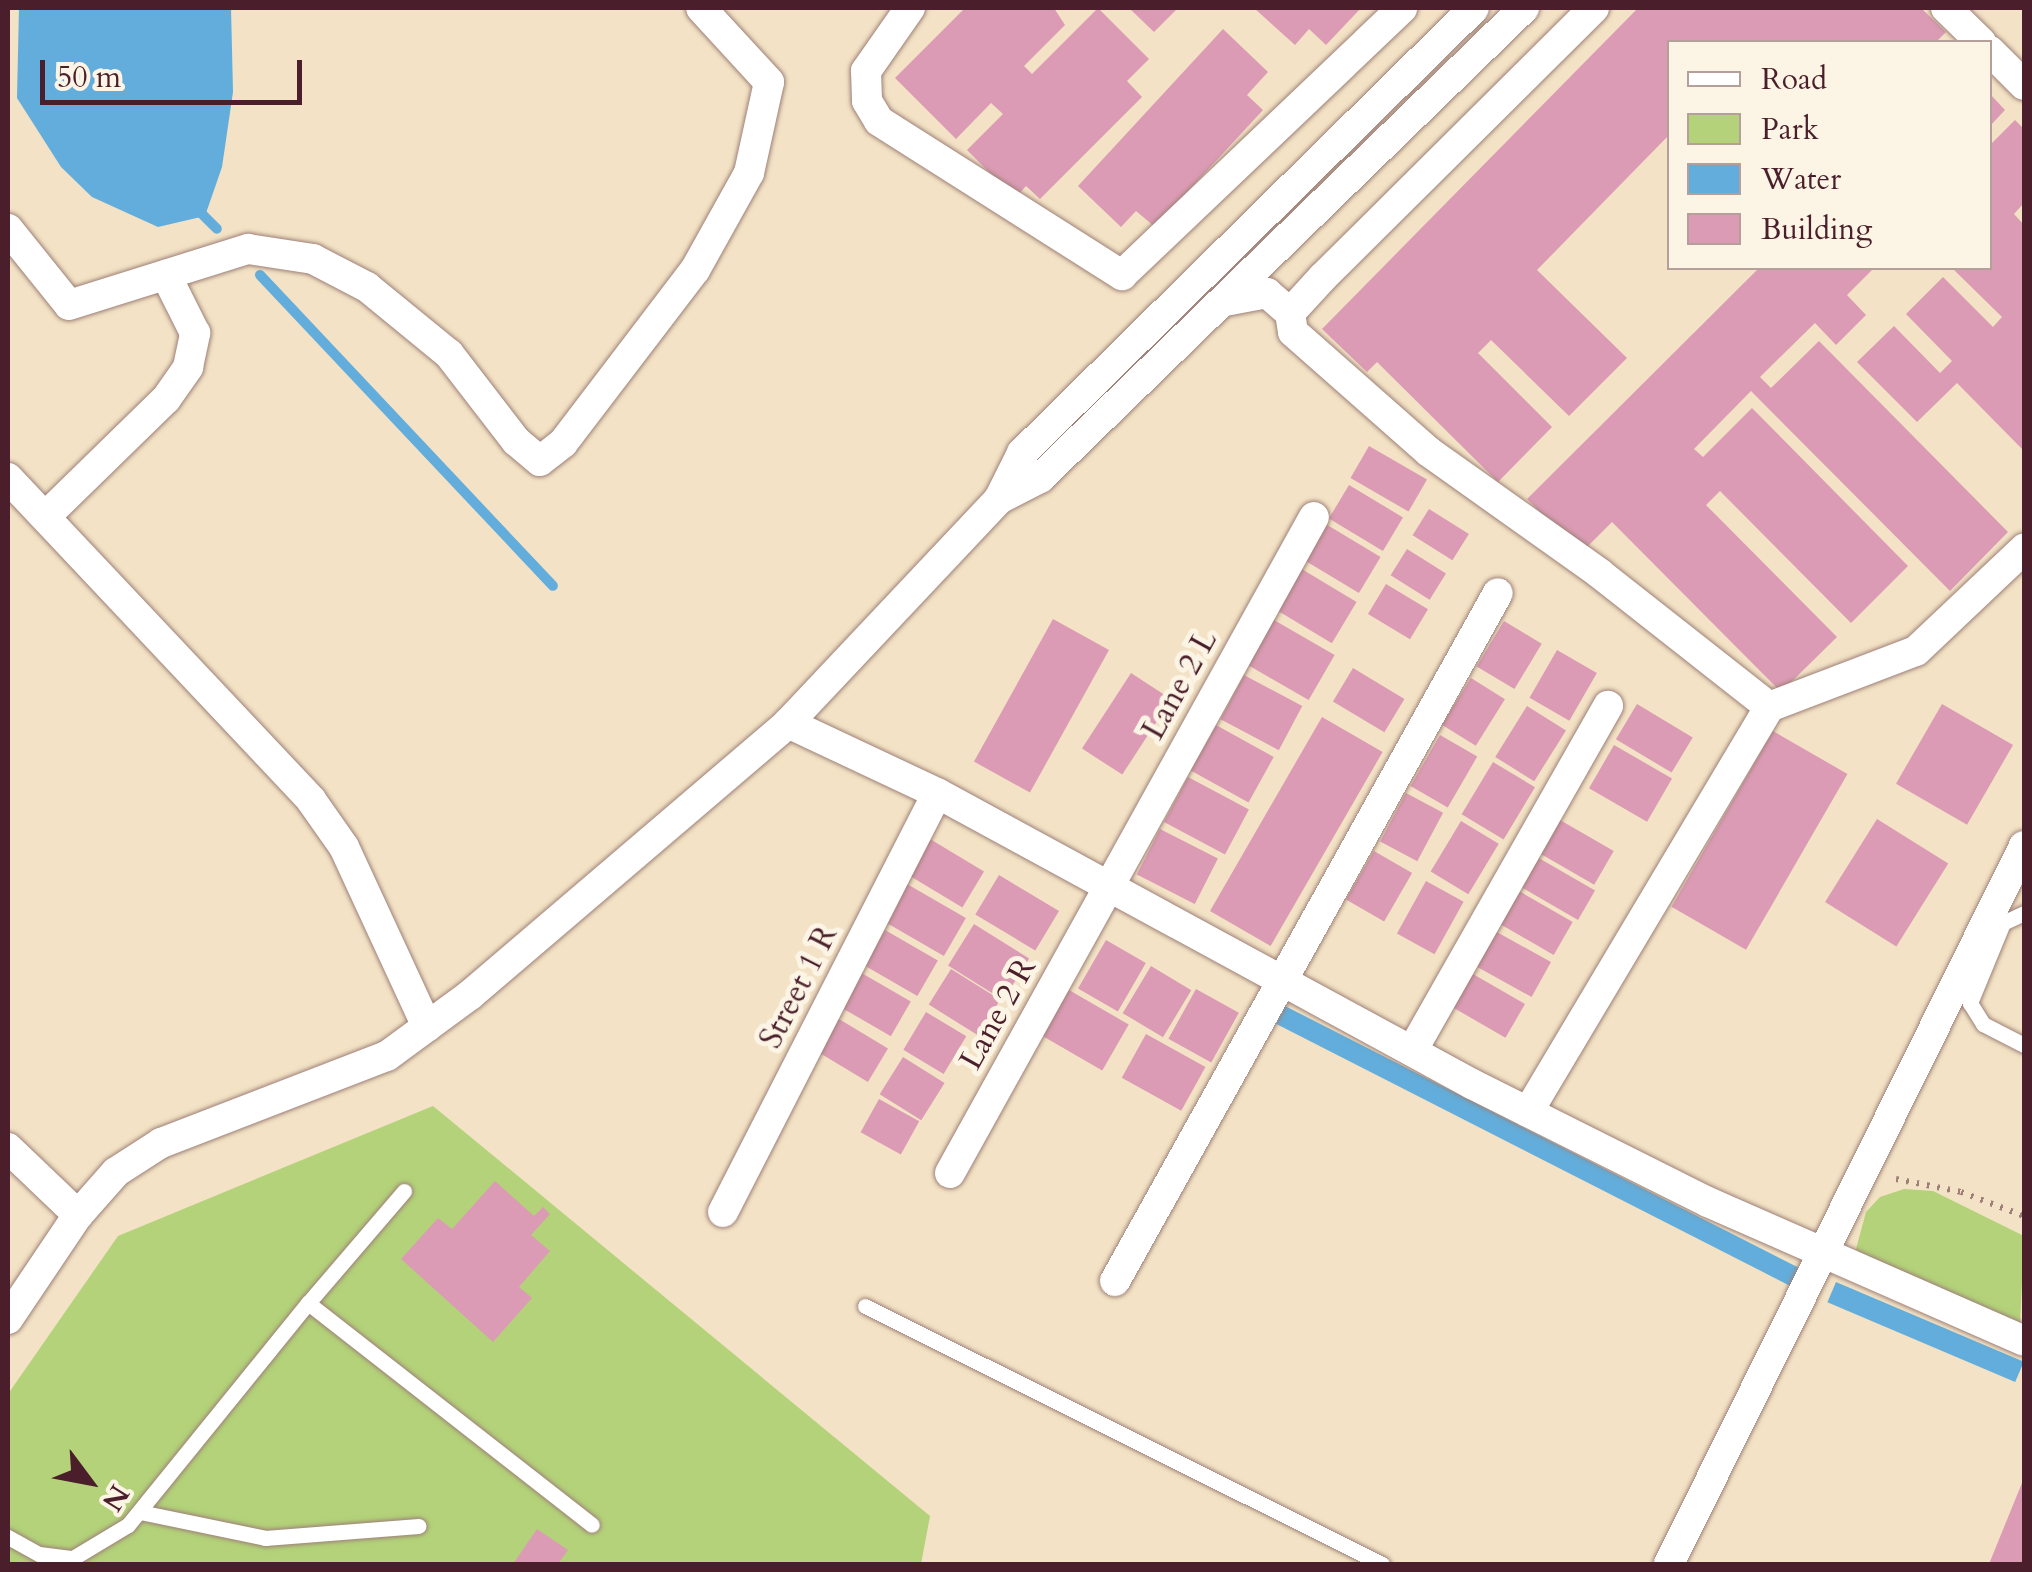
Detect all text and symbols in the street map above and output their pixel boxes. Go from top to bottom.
scale bar [45,40,308,102]
legend [1667,40,1992,270]
text: 50 m [57,57,121,98]
text: Road [1761,59,1827,100]
text: Park [1761,109,1819,150]
text: Water [1761,159,1841,200]
text: Building [1761,209,1872,250]
street label: Lane 2 L [1134,624,1226,746]
street label: Street 1 R [752,919,846,1055]
street label: Lane 2 R [952,951,1044,1077]
north arrow [40,1432,140,1532]
text: N [93,1478,138,1518]

